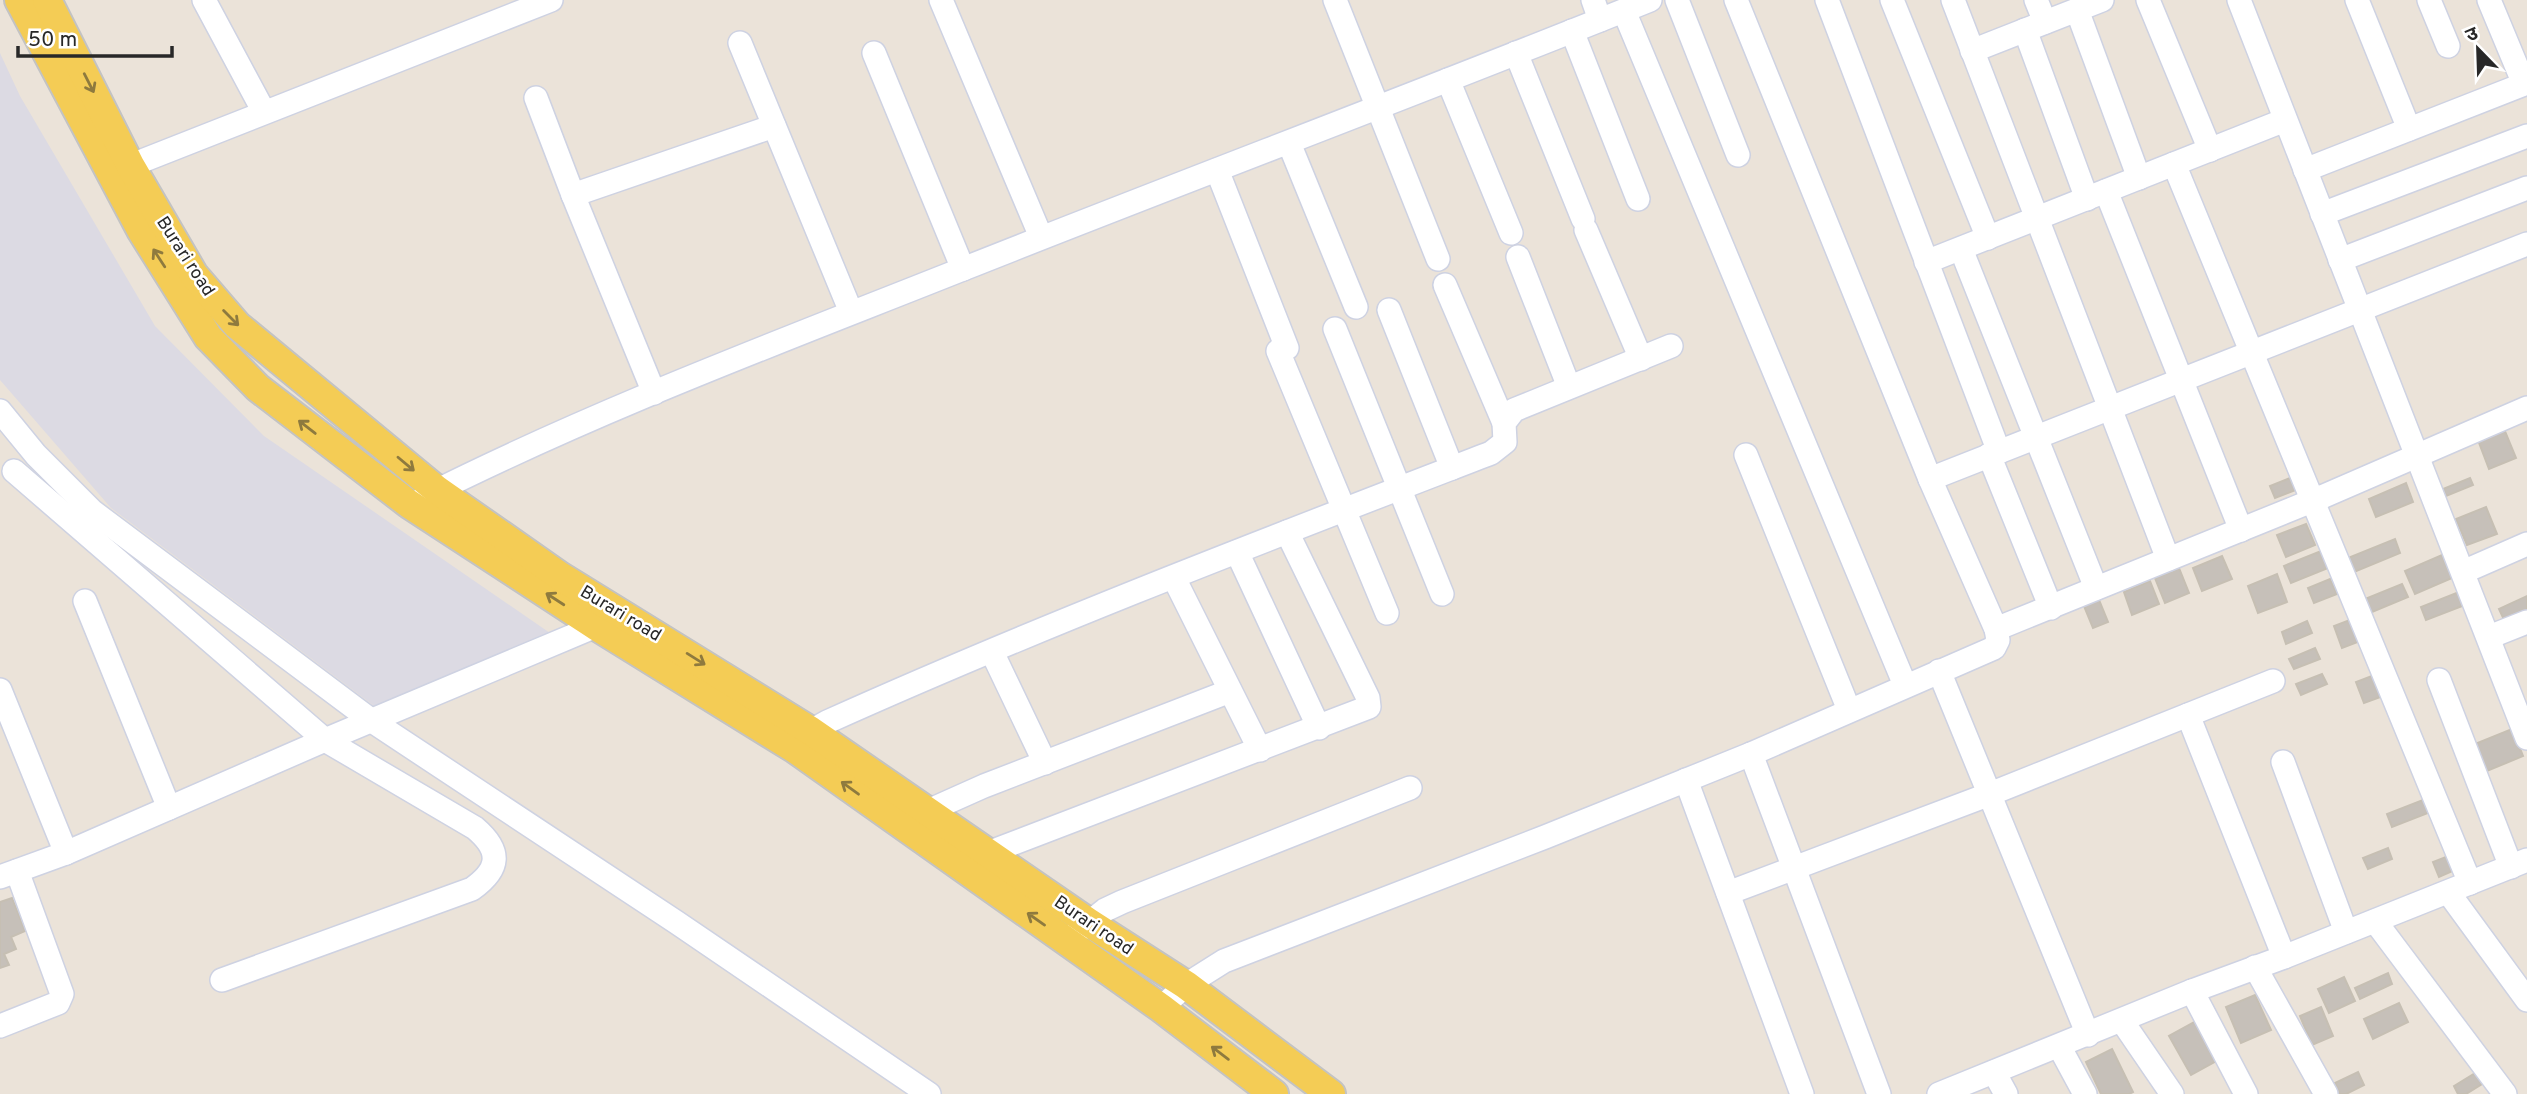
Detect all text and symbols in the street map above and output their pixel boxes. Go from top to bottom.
scale bar [18,14,172,58]
north arrow [2443,14,2513,84]
text: उ [2462,22,2483,48]
text: 50 m [28,27,77,54]
one-way arrow [82,72,96,93]
street label: Burari road [150,212,219,301]
one-way arrow [152,249,167,268]
one-way arrow [223,310,240,327]
one-way arrow [299,420,317,435]
one-way arrow [396,457,414,472]
street label: Burari road [575,581,665,648]
one-way arrow [546,592,565,607]
one-way arrow [686,652,706,666]
one-way arrow [841,780,860,795]
street label: Burari road [1049,891,1137,961]
one-way arrow [1027,912,1046,926]
one-way arrow [1211,1045,1229,1060]

